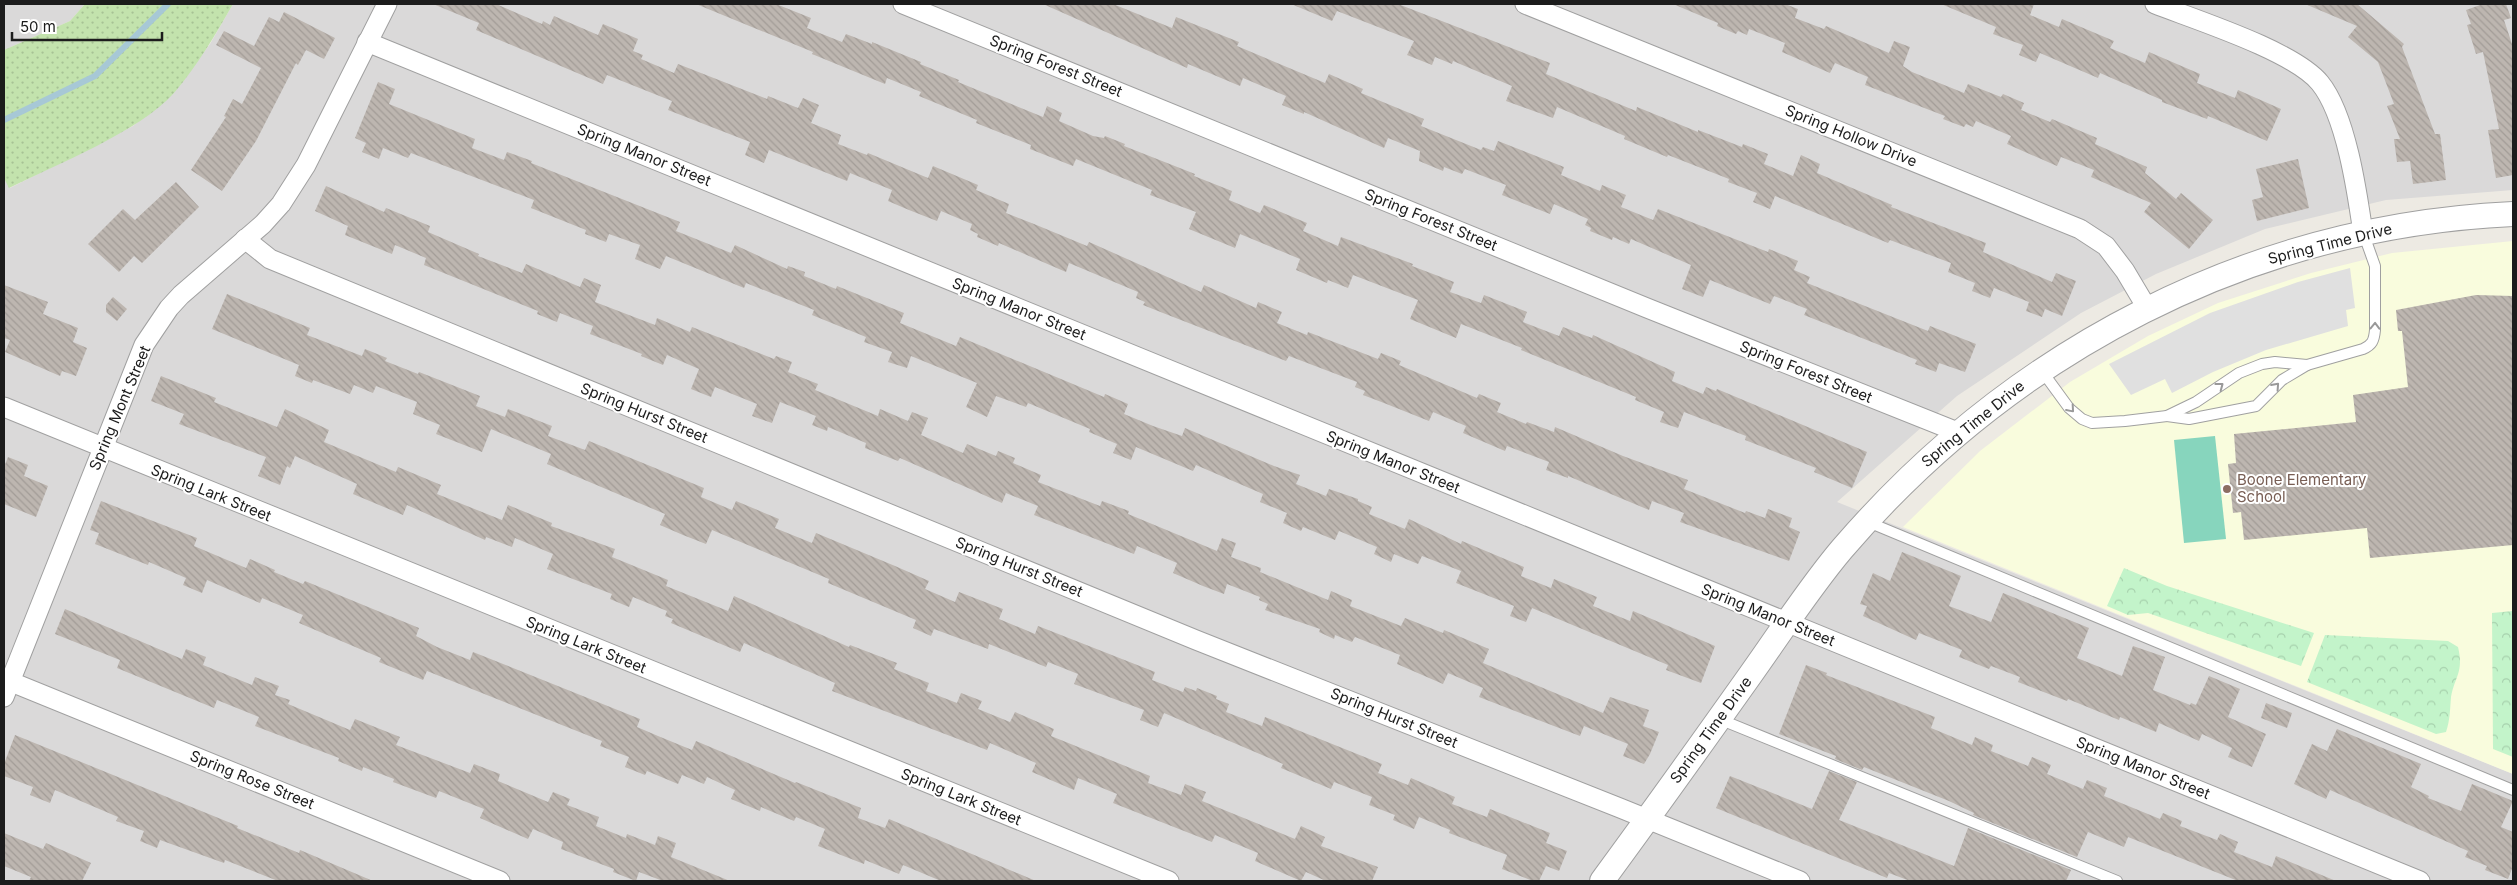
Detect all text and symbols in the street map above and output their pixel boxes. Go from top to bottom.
scale bar [12,10,162,42]
text: 50 m [20,17,56,36]
street label: Spring Forest Street [987,30,1125,101]
street label: Spring Hollow Drive [1783,100,1920,171]
street label: Spring Manor Street [575,119,714,190]
street label: Spring Forest Street [1362,184,1500,255]
street label: Spring Time Drive [2266,219,2394,268]
street label: Spring Manor Street [950,273,1089,344]
one-way arrow [2370,322,2380,330]
street label: Spring Forest Street [1737,336,1875,407]
street label: Spring Mont Street [85,343,154,473]
street label: Spring Time Drive [1917,376,2028,471]
street label: Spring Hurst Street [578,378,711,447]
one-way arrow [2214,383,2223,391]
one-way arrow [2270,383,2279,392]
one-way arrow [2065,403,2074,412]
street label: Spring Manor Street [1324,426,1463,497]
street label: Spring Lark Street [148,460,274,525]
place label: Boone Elementary School [2237,470,2367,506]
marker: Boone Elementary School [2221,483,2233,495]
street label: Spring Hurst Street [953,532,1086,601]
street label: Spring Manor Street [1699,579,1838,650]
street label: Spring Lark Street [523,612,649,677]
street label: Spring Time Drive [1666,673,1756,787]
street label: Spring Hurst Street [1328,683,1461,752]
street label: Spring Manor Street [2074,732,2213,803]
street label: Spring Rose Street [187,746,317,813]
street label: Spring Lark Street [898,764,1024,829]

